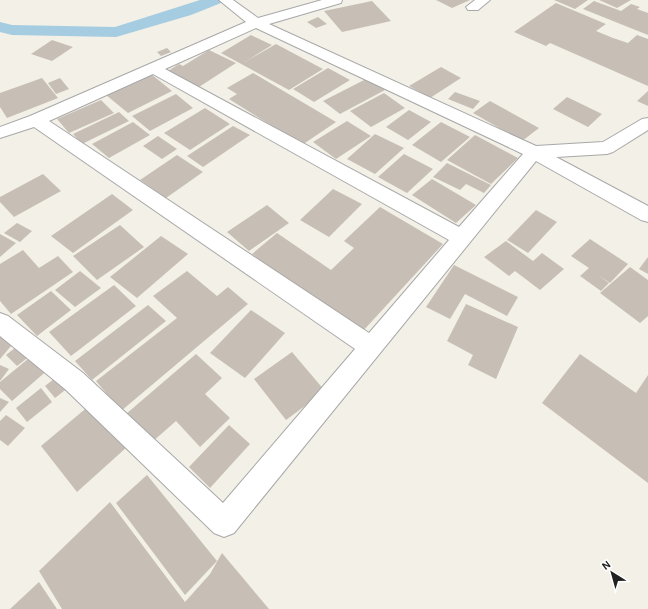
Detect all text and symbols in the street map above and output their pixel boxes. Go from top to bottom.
north arrow [592,553,632,593]
text: N [599,558,613,573]

